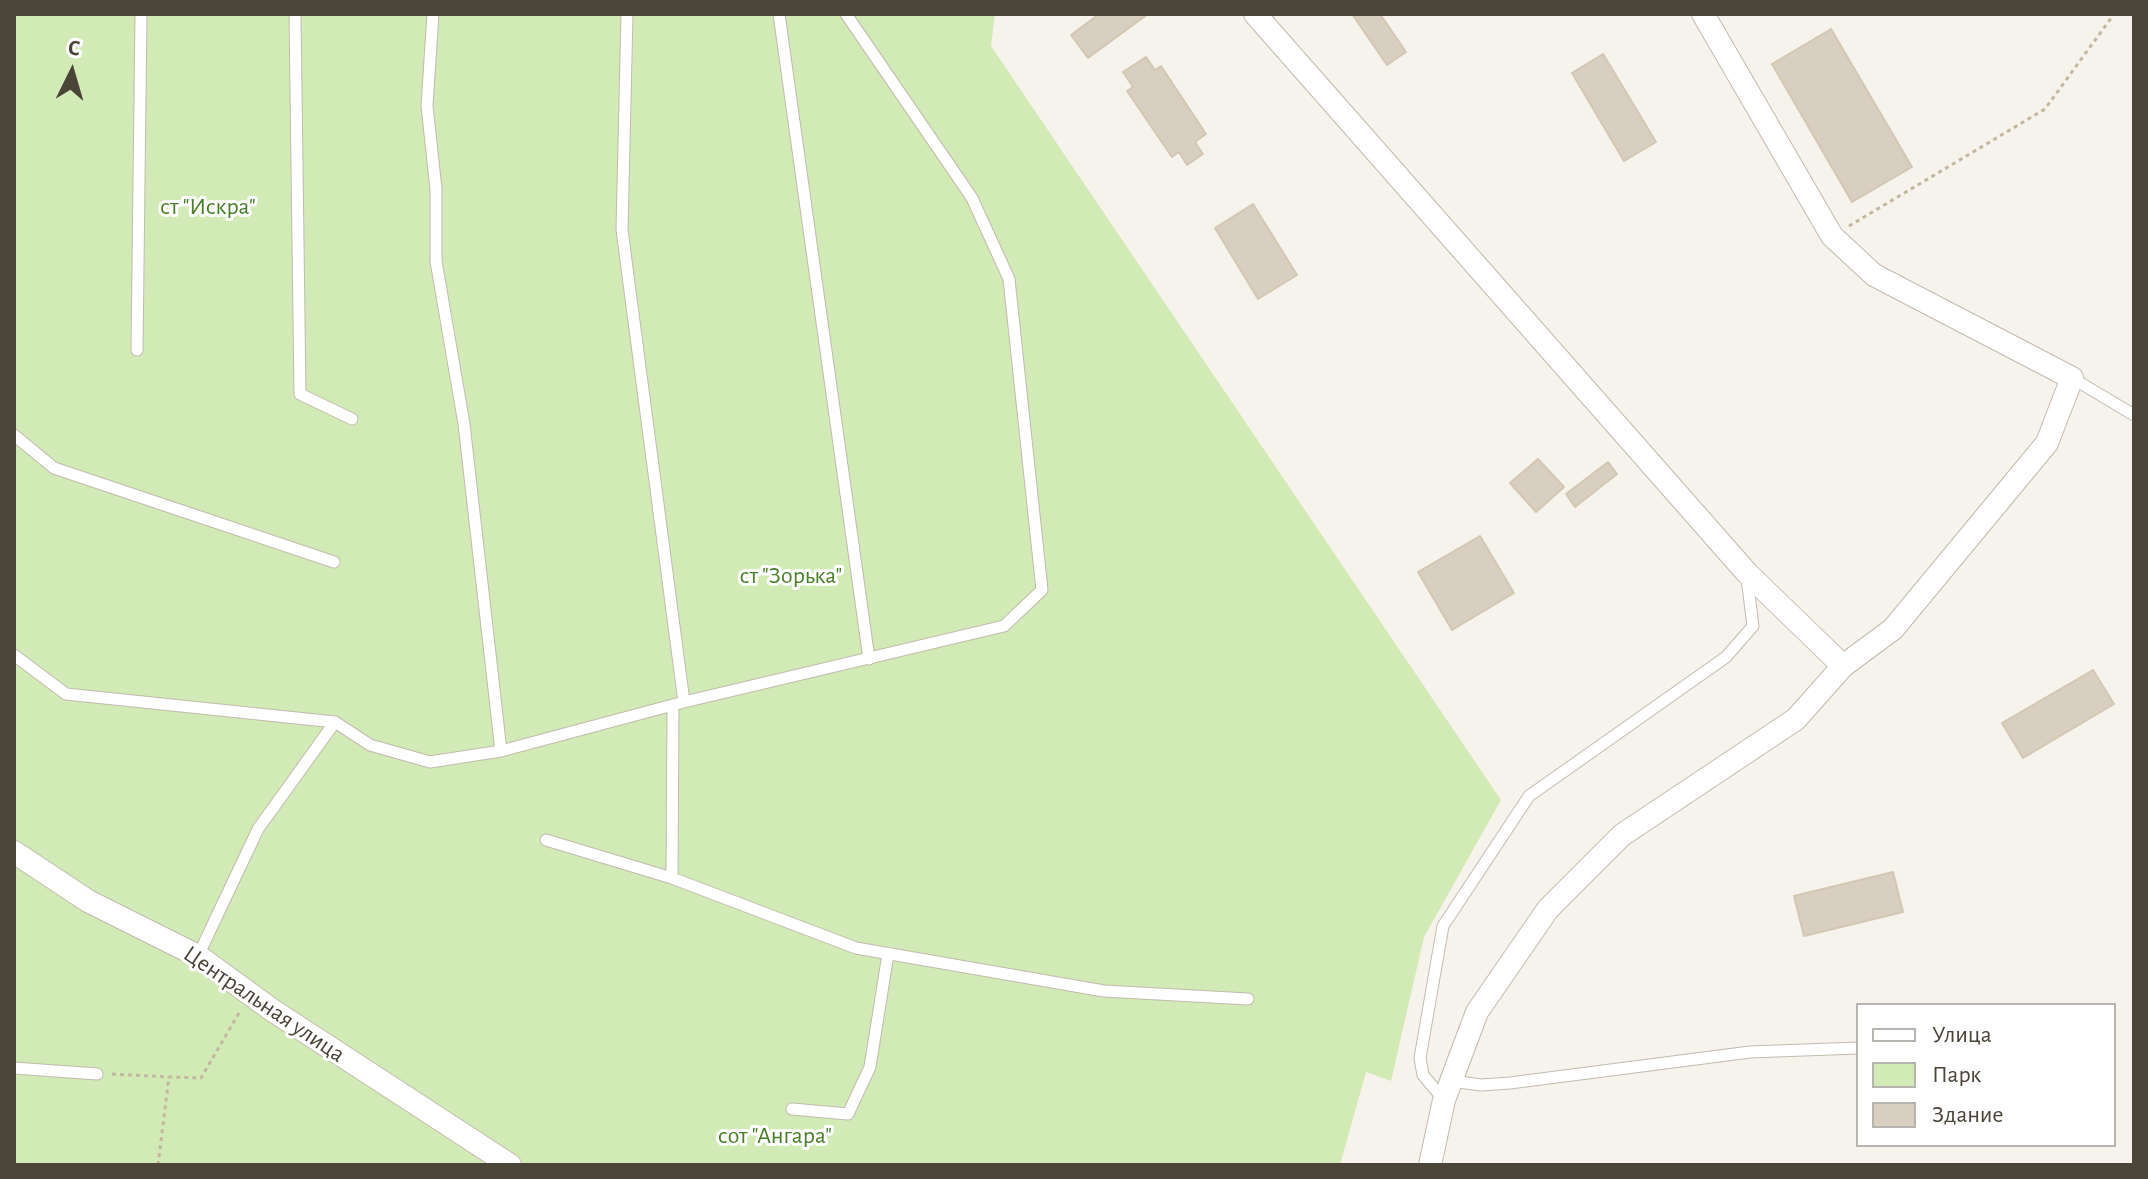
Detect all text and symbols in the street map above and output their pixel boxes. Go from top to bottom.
north arrow [32,32,112,112]
text: С [67,37,81,60]
park label: ст "Искра" [160,193,256,221]
park label: ст "Зорька" [740,562,842,590]
street label: Центральная улица [178,939,350,1069]
legend [1856,1003,2116,1147]
text: Улица [1932,1023,1992,1047]
text: Парк [1932,1063,1981,1087]
text: Здание [1932,1103,2003,1127]
park label: сот "Ангара" [718,1122,832,1150]

